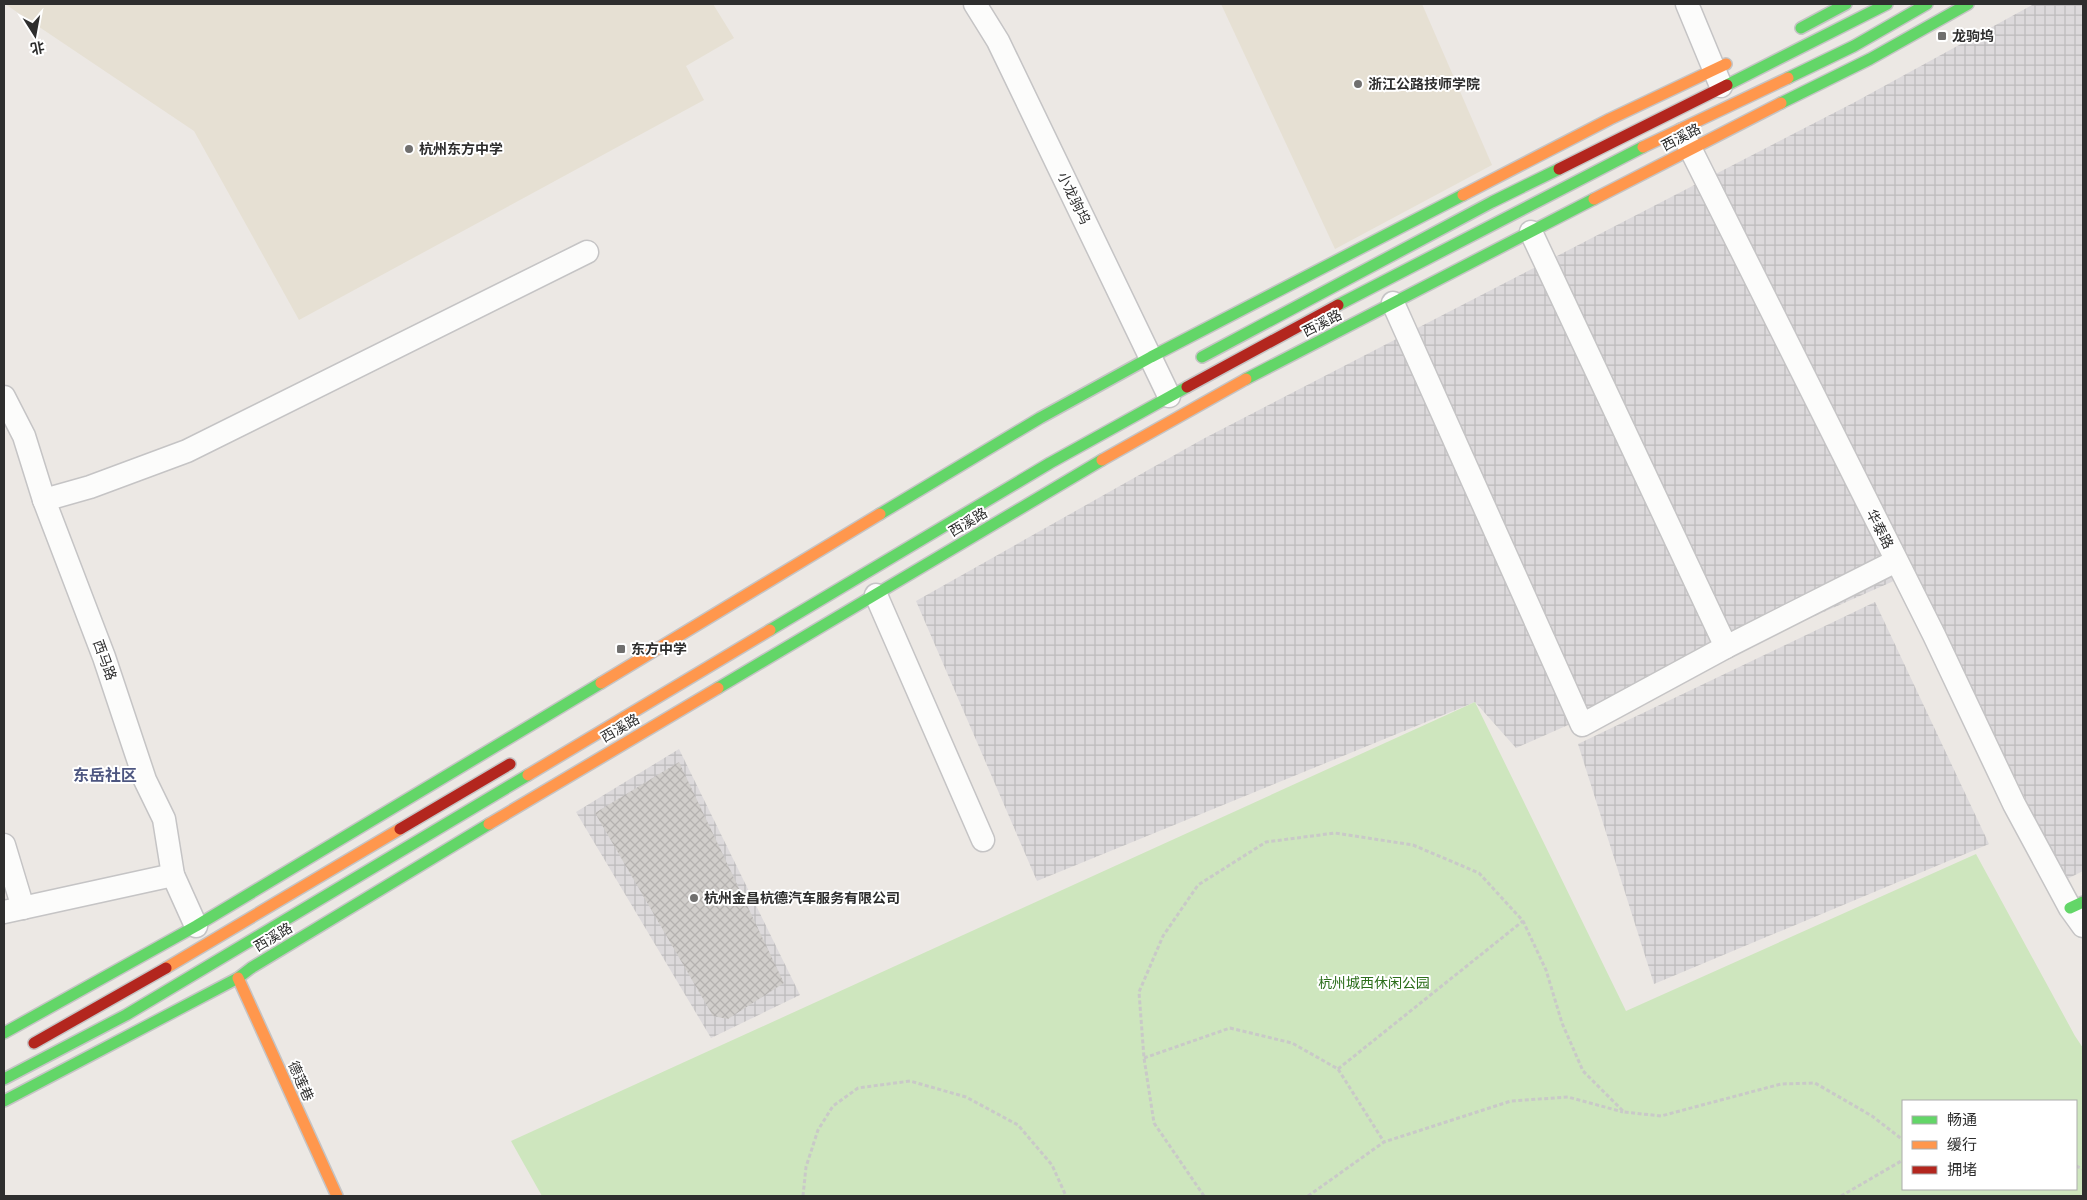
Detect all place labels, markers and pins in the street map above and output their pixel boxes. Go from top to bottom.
place label: 龙驹坞 [1952,27,1994,44]
marker: 龙驹坞 [1936,30,1948,42]
place label: 浙江公路技师学院 [1368,75,1480,92]
marker: 浙江公路技师学院 [1352,78,1364,90]
place label: 杭州东方中学 [419,140,503,157]
marker: 杭州东方中学 [403,143,415,155]
place label: 东方中学 [631,640,687,657]
marker: 东方中学 [615,643,627,655]
place label: 杭州金昌杭德汽车服务有限公司 [704,889,900,906]
marker: 杭州金昌杭德汽车服务有限公司 [688,892,700,904]

